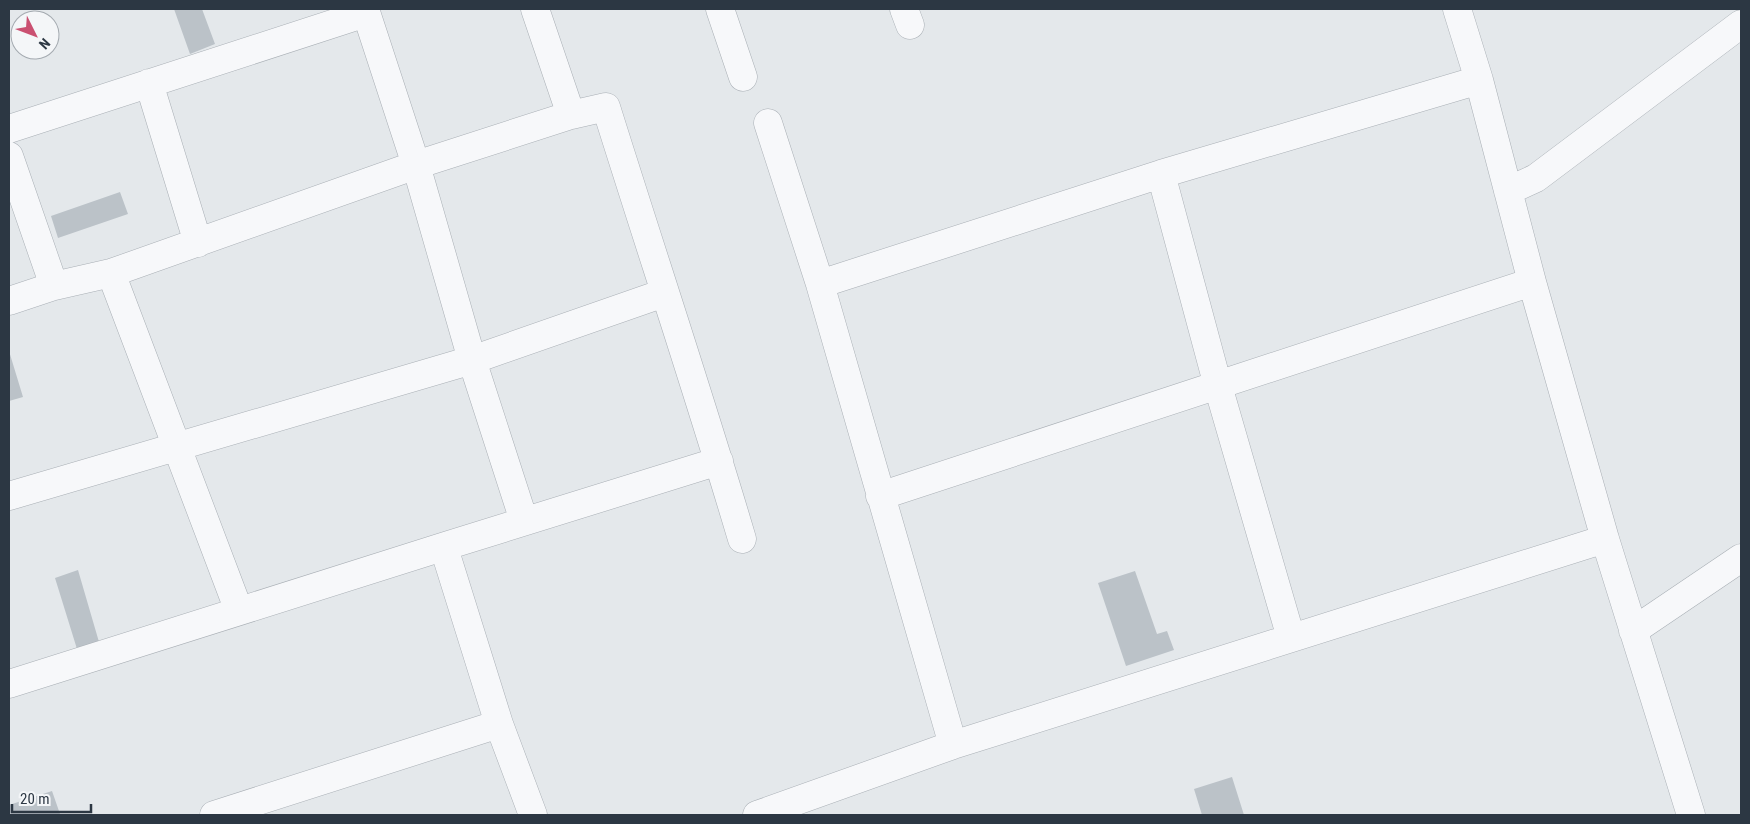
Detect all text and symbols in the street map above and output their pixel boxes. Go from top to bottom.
north arrow [10,10,60,60]
text: N [36,35,53,52]
scale bar [12,782,91,814]
text: 20 m [20,790,50,808]

